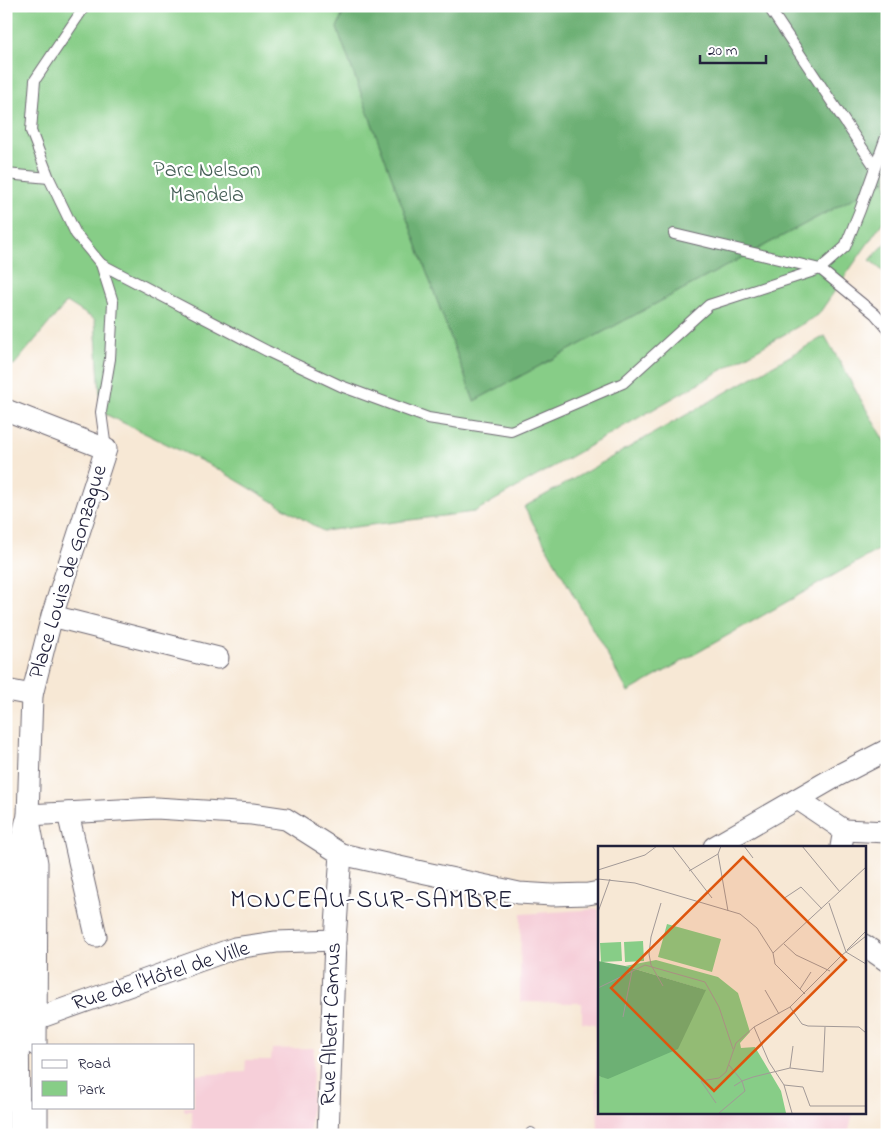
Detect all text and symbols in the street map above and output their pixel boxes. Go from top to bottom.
scale bar [700,32,767,64]
text: 20 m [708,40,738,62]
park label: Parc Nelson Mandela [153,155,261,212]
street label: Place Louis de Gonzague [21,461,118,683]
inset map [598,846,866,1114]
district label: MONCEAU-SUR-SAMBRE [230,883,514,919]
street label: Rue de l'Hôtel de Ville [68,933,254,1021]
street label: Rue Albert Camus [313,942,351,1106]
legend [32,1044,195,1108]
text: Road [78,1053,111,1075]
text: Park [78,1079,106,1101]

